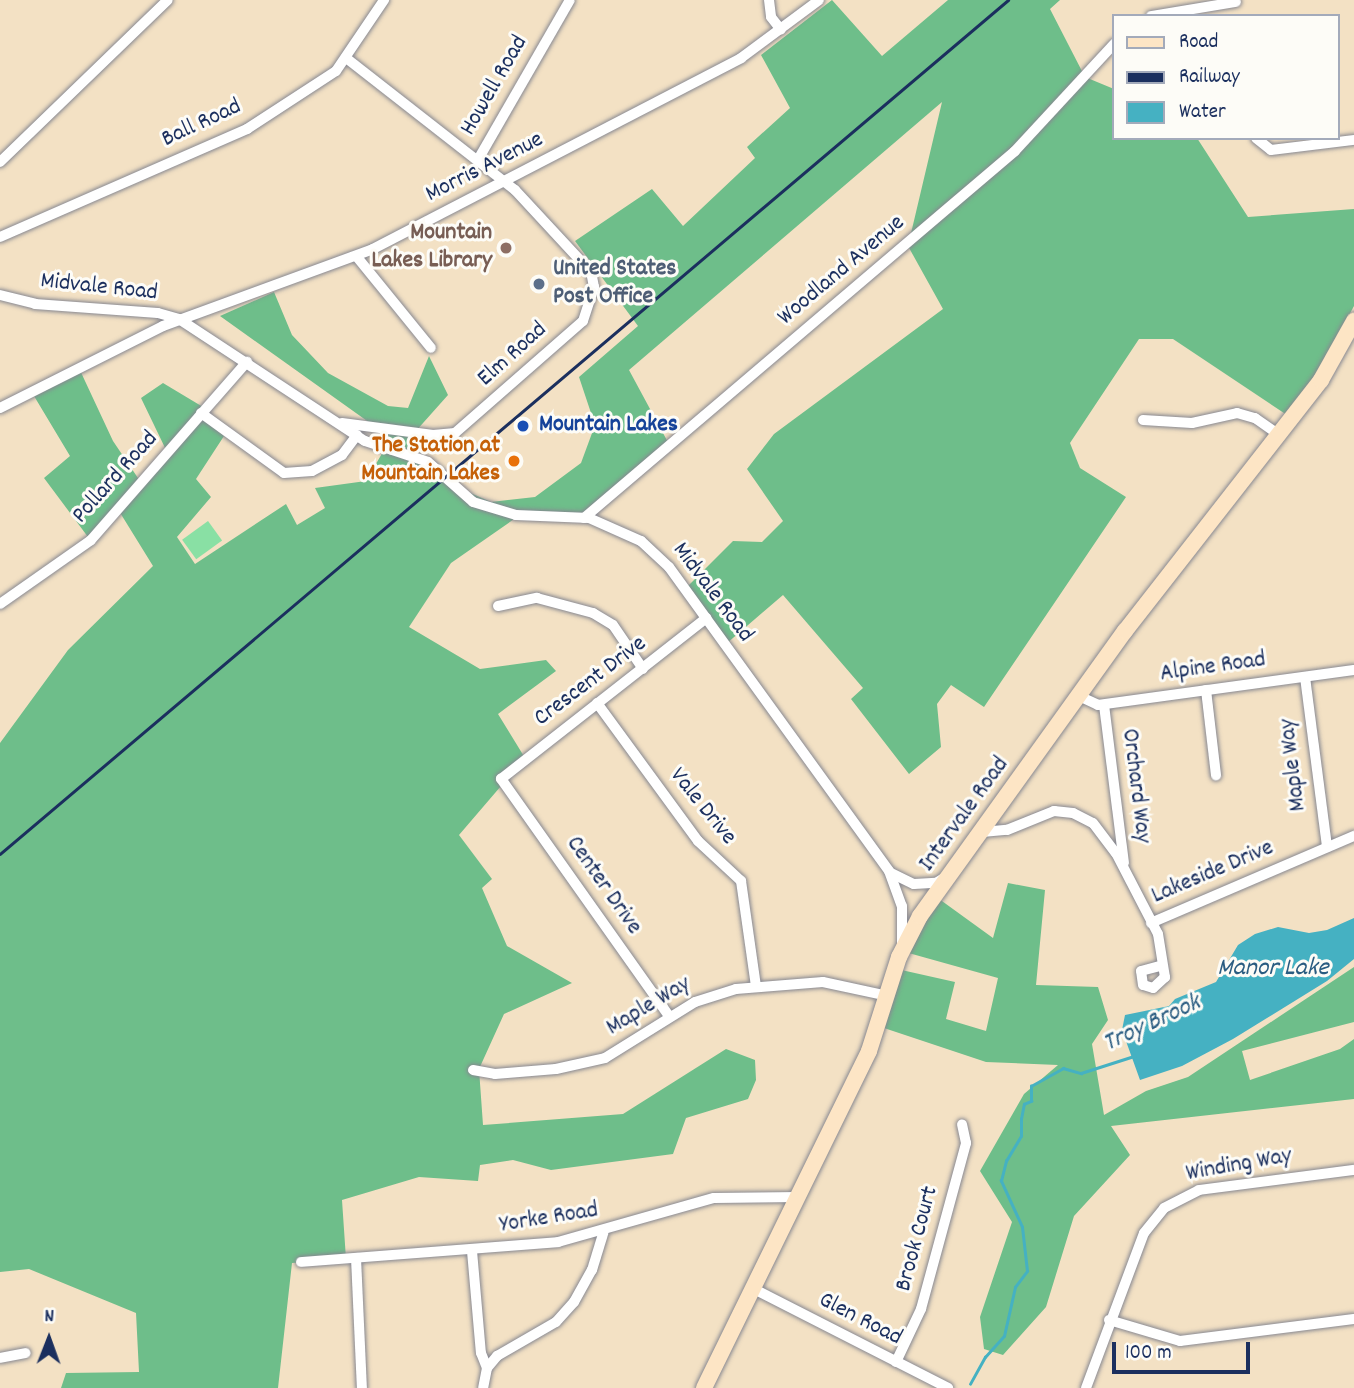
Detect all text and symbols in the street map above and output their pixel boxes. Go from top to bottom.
legend [1112,14,1340,140]
text: Road [1179,28,1218,58]
street label: Howell Road [455,31,535,141]
text: Railway [1179,63,1240,93]
street label: Ball Road [158,93,246,155]
text: Water [1179,98,1226,128]
street label: Morris Avenue [421,126,549,210]
street label: Woodland Avenue [773,210,911,332]
place label: Mountain Lakes Library [372,220,492,276]
marker: Mountain Lakes Library [498,240,514,256]
place label: United States Post Office [553,256,676,312]
street label: Midvale Road [39,268,159,308]
marker: United States Post Office [531,276,547,292]
street label: Elm Road [472,316,554,394]
place label: Mountain Lakes [539,412,678,440]
marker: Mountain Lakes [513,416,533,436]
street label: Pollard Road [67,426,165,530]
place label: The Station at Mountain Lakes [361,433,500,489]
marker: The Station at Mountain Lakes [506,453,522,469]
street label: Midvale Road [665,537,759,649]
street label: Crescent Drive [529,630,653,734]
street label: Alpine Road [1158,646,1268,690]
street label: Maple Way [1274,717,1314,813]
street label: Orchard Way [1114,727,1156,845]
street label: Intervale Road [914,752,1016,878]
street label: Vale Drive [662,763,742,851]
street label: Center Drive [559,831,647,941]
street label: Lakeside Drive [1148,834,1278,912]
water label: Manor Lake [1217,953,1329,985]
street label: Maple Way [602,971,696,1043]
water label: Troy Brook [1098,988,1206,1060]
street label: Winding Way [1184,1143,1294,1189]
street label: Brook Court [890,1183,946,1295]
street label: Yorke Road [498,1197,600,1241]
street label: Glen Road [813,1287,907,1353]
north arrow [14,1304,84,1374]
text: N [44,1304,54,1331]
scale bar [1116,1328,1254,1372]
text: 100 m [1125,1339,1172,1369]

